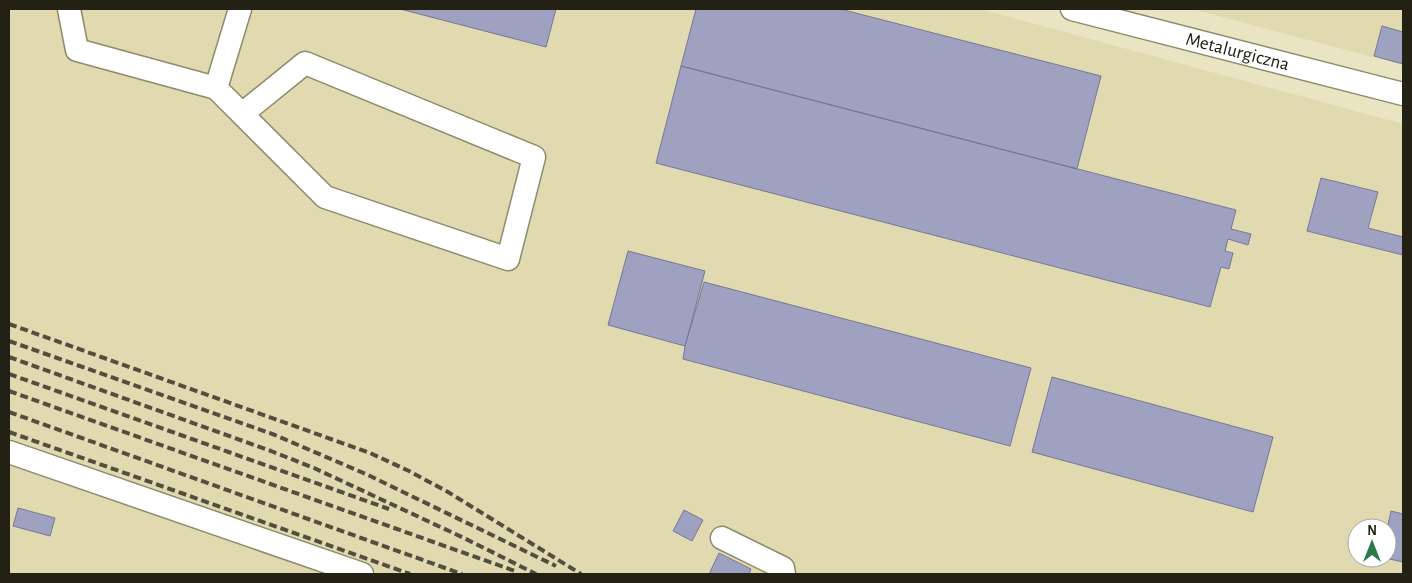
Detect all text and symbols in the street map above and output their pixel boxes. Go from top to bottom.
street label: Metalurgiczna [1184,29,1292,74]
north arrow [1347,518,1397,568]
text: N [1367,524,1377,538]

